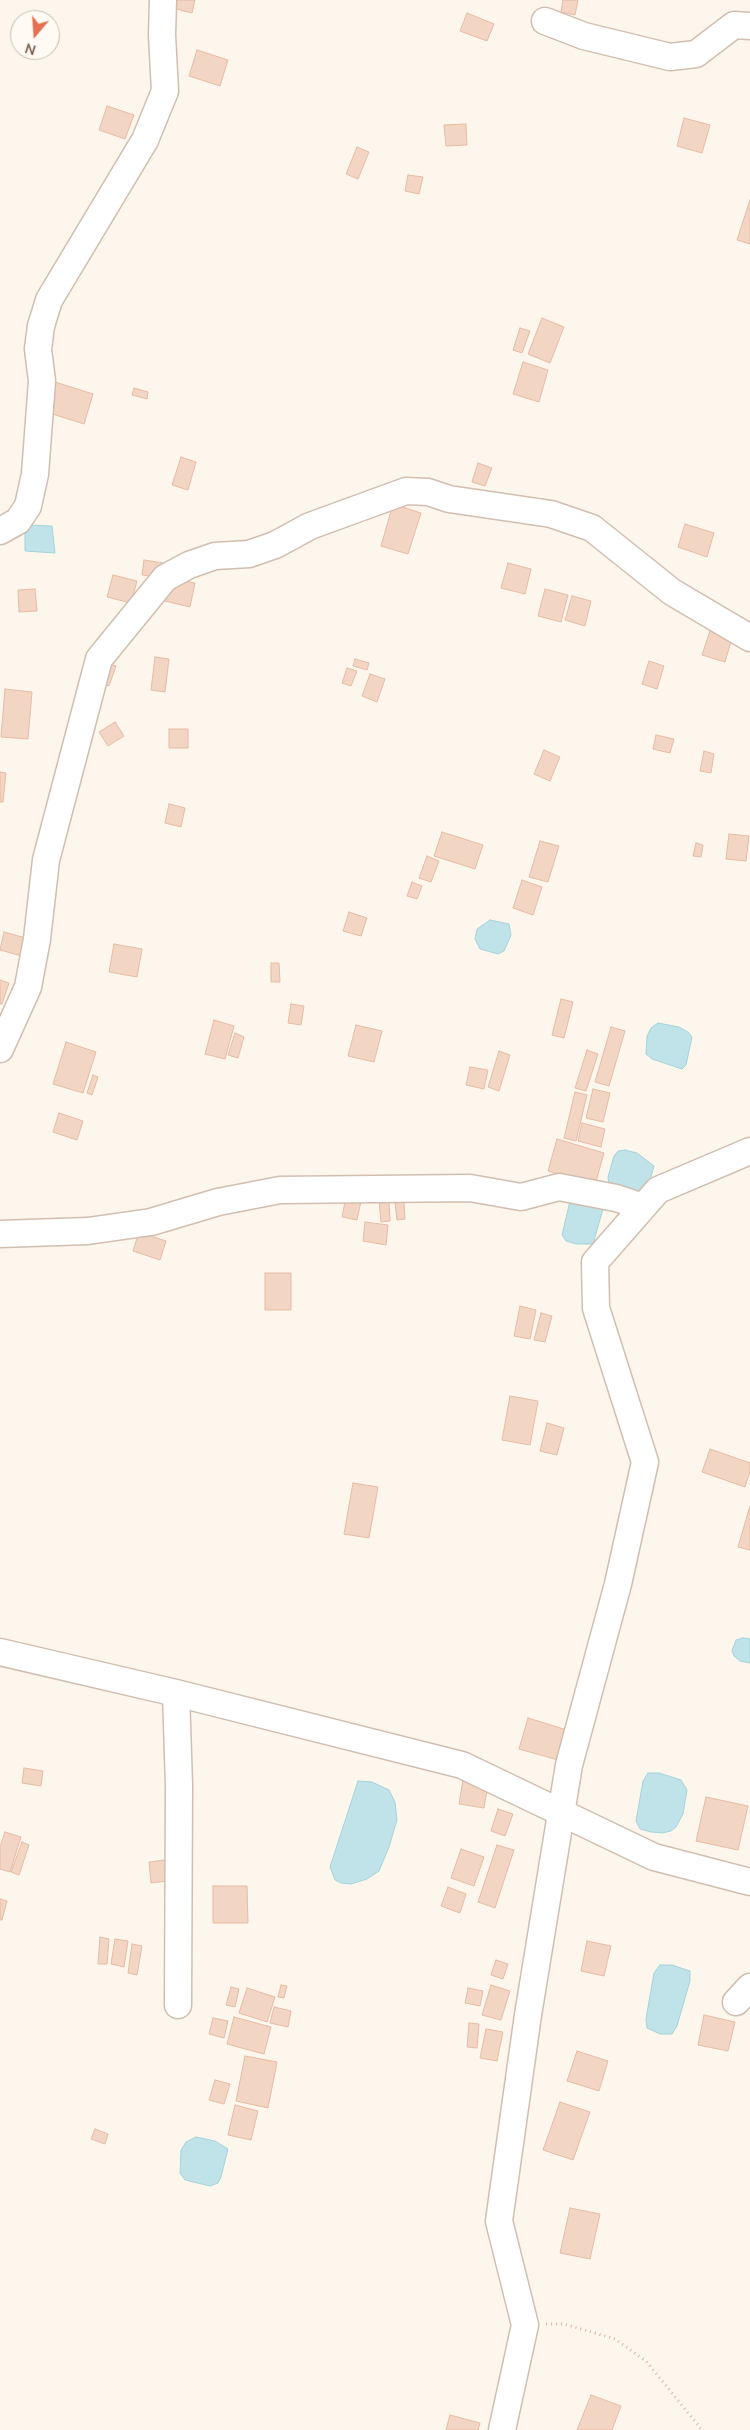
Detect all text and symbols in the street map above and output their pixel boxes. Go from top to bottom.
north arrow [10,10,60,60]
text: N [23,38,38,59]

